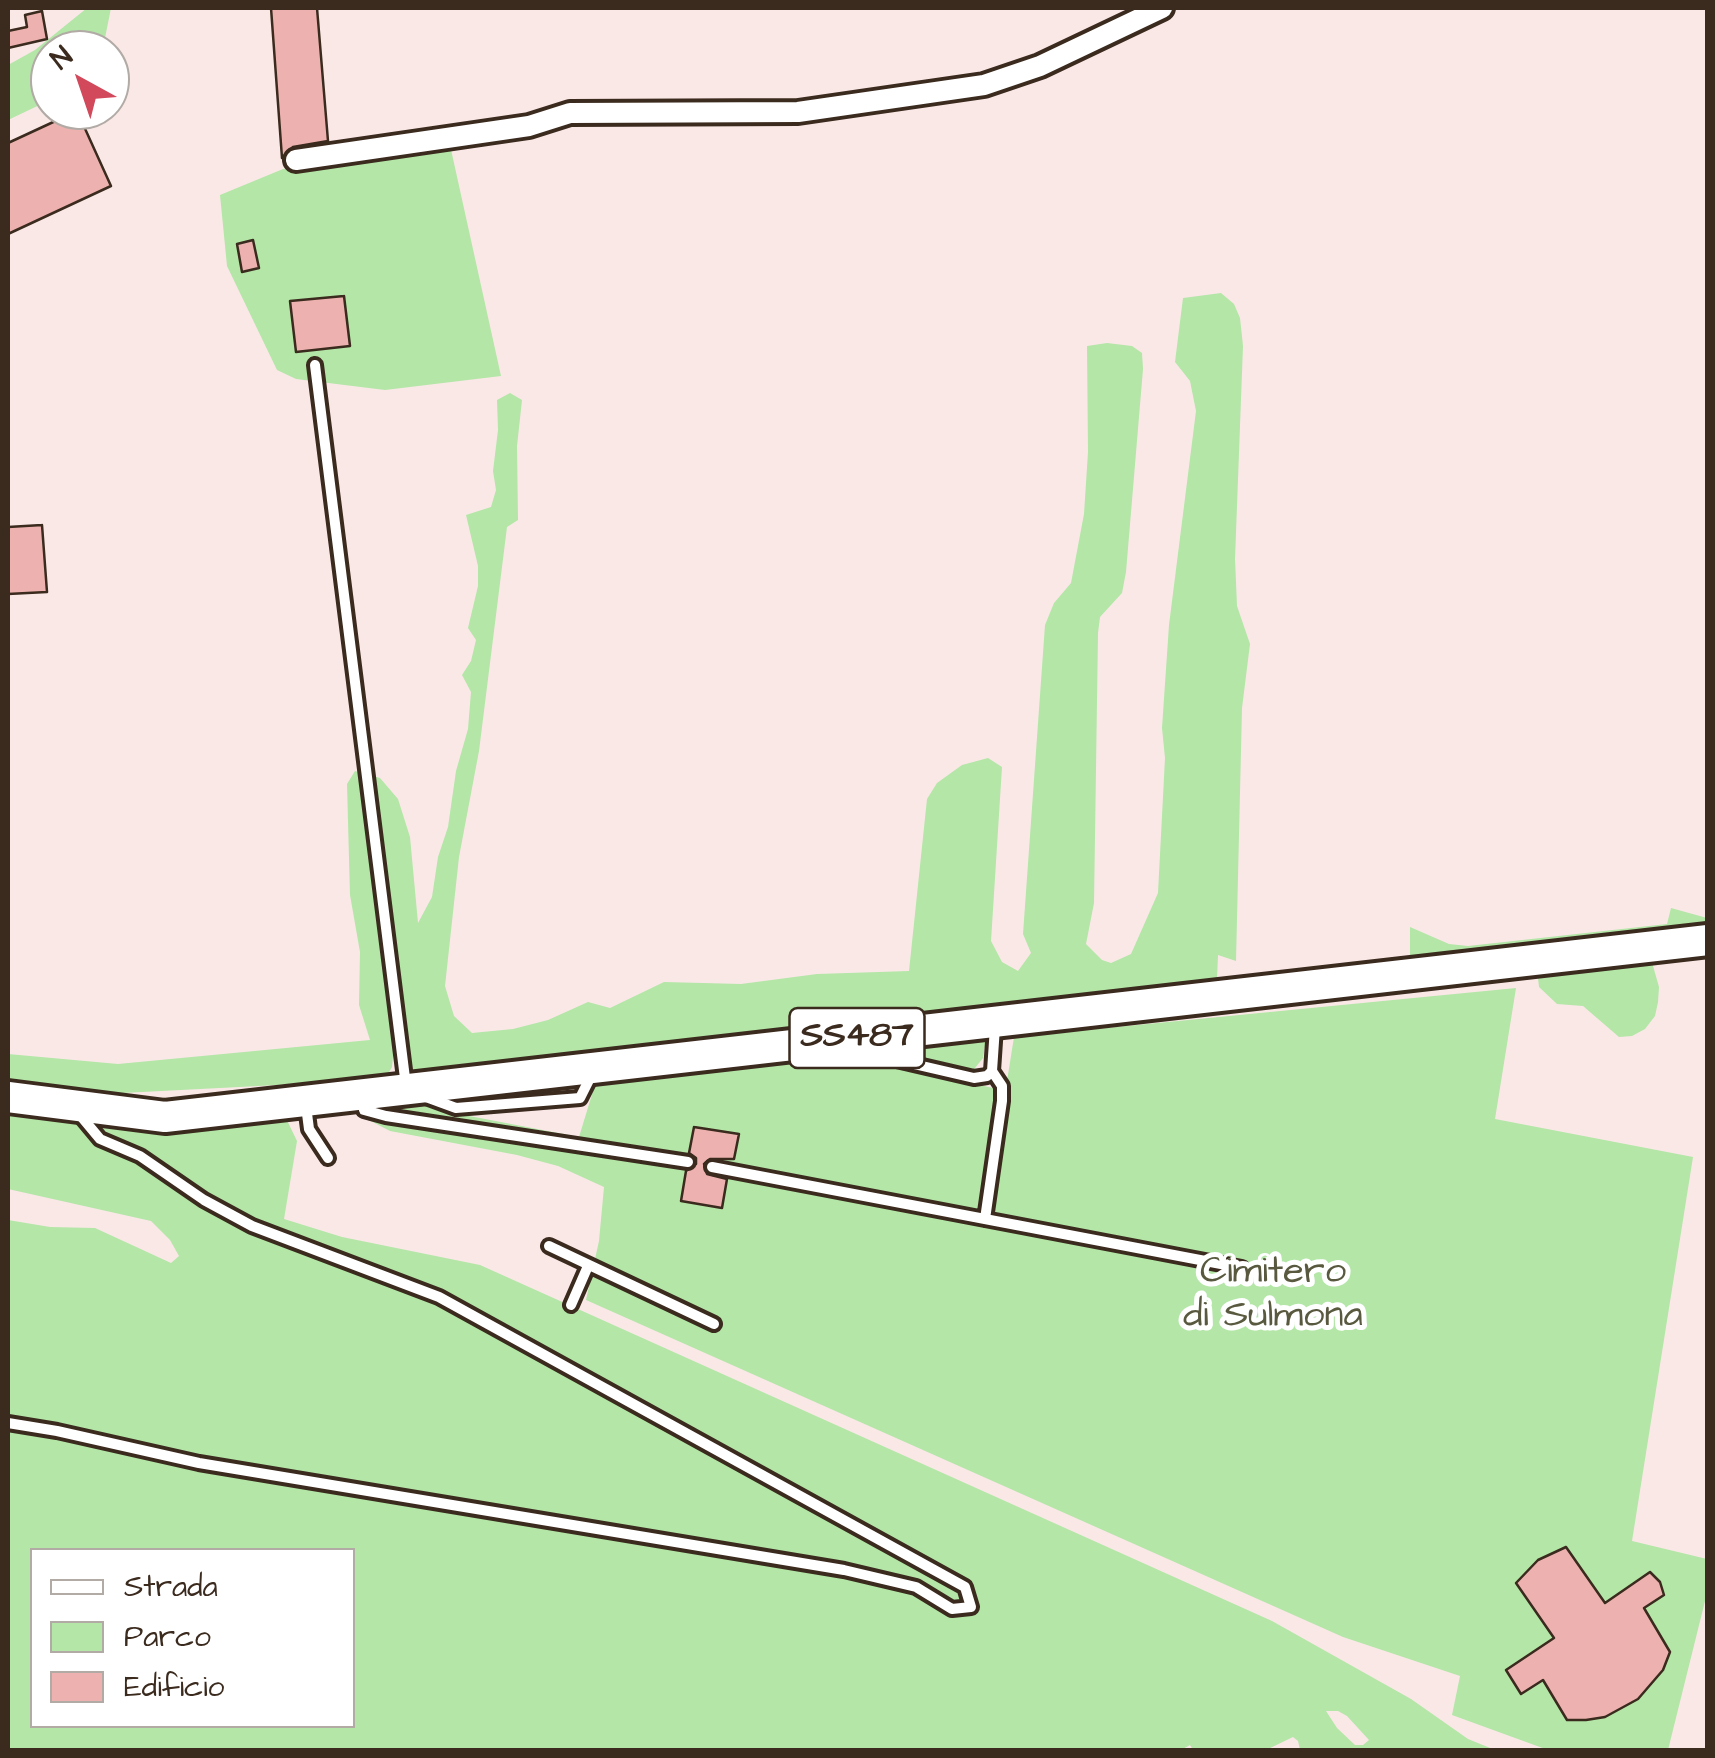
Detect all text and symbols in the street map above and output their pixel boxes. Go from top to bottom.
north arrow [30,30,130,130]
text: N [42,38,81,79]
road number: SS487 [790,1008,924,1068]
park label: Cimitero di Sulmona [1183,1251,1363,1340]
legend [30,1548,355,1728]
text: Strada [124,1566,218,1608]
text: Parco [124,1616,211,1658]
text: Edificio [124,1666,224,1708]

